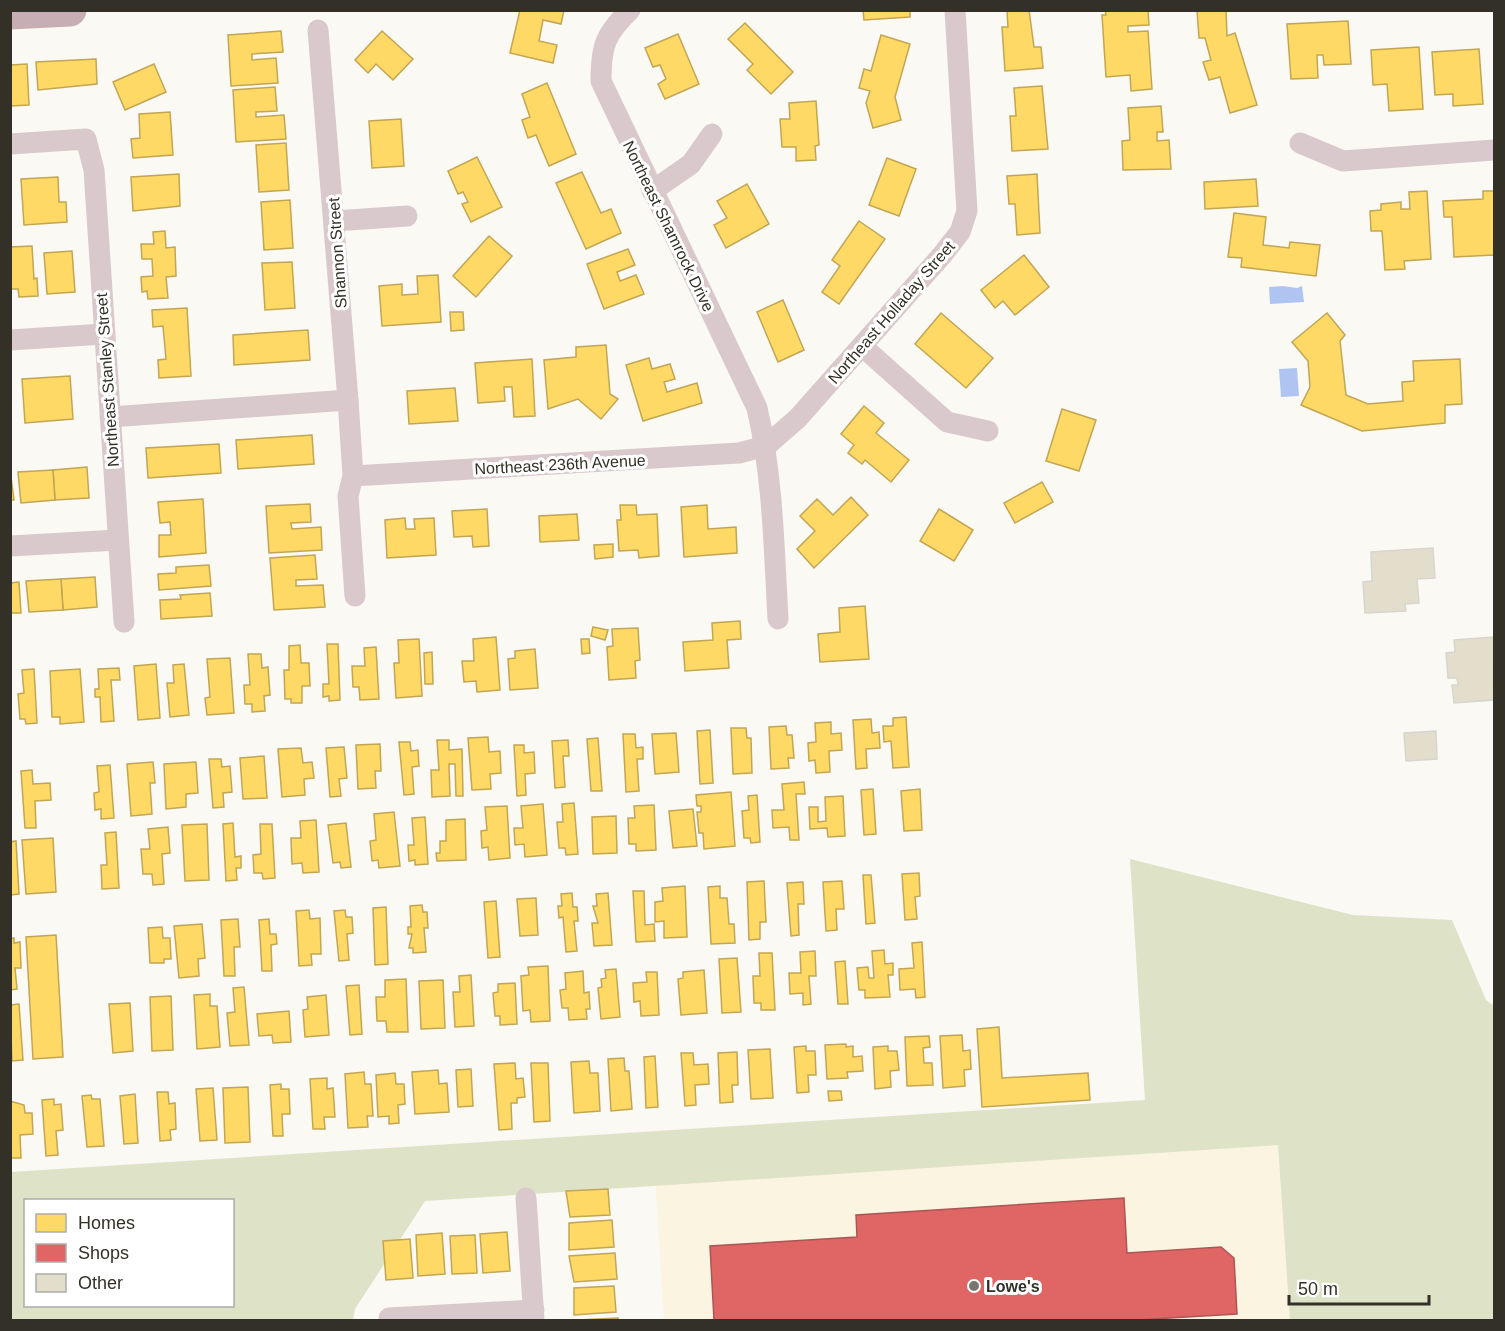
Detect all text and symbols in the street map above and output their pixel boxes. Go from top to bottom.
street label: Northeast Shamrock Drive [620,138,717,314]
street label: Shannon Street [325,196,350,309]
street label: Northeast Holladay Street [825,237,958,387]
street label: Northeast Stanley Street [93,292,122,468]
street label: Northeast 236th Avenue [474,452,646,477]
legend [24,1199,234,1307]
text: Homes [78,1213,135,1233]
text: Shops [78,1243,129,1263]
scale bar [1289,1268,1428,1306]
text: Other [78,1273,123,1293]
place label: Lowe's [986,1278,1040,1295]
marker: Lowe's [967,1279,981,1293]
text: 50 m [1298,1279,1338,1299]

